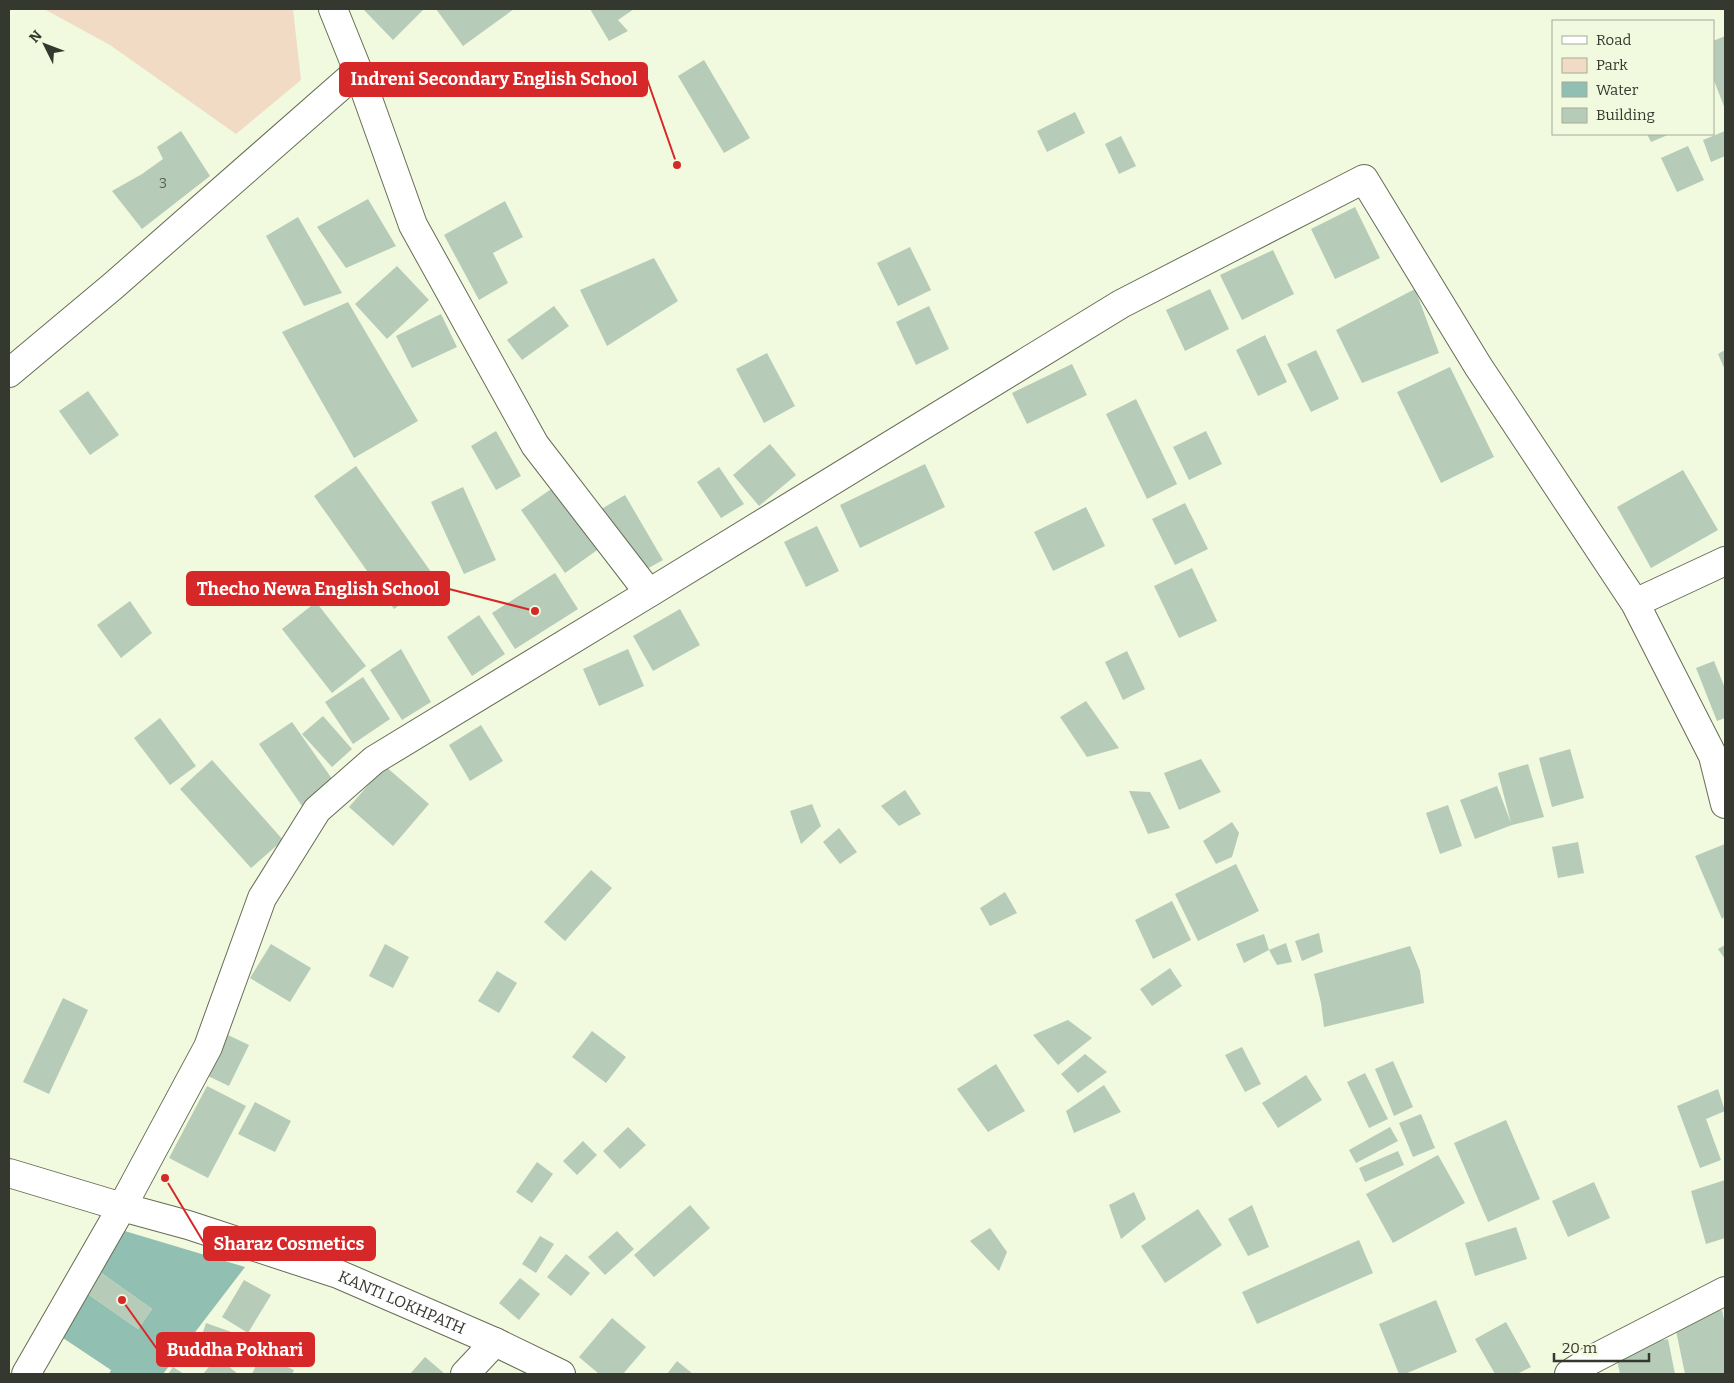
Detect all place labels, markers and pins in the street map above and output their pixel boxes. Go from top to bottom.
callout: Indreni Secondary English School [340,63,647,96]
callout: Thecho Newa English School [187,572,449,605]
callout: Sharaz Cosmetics [204,1227,375,1260]
callout: Buddha Pokhari [157,1333,314,1366]

